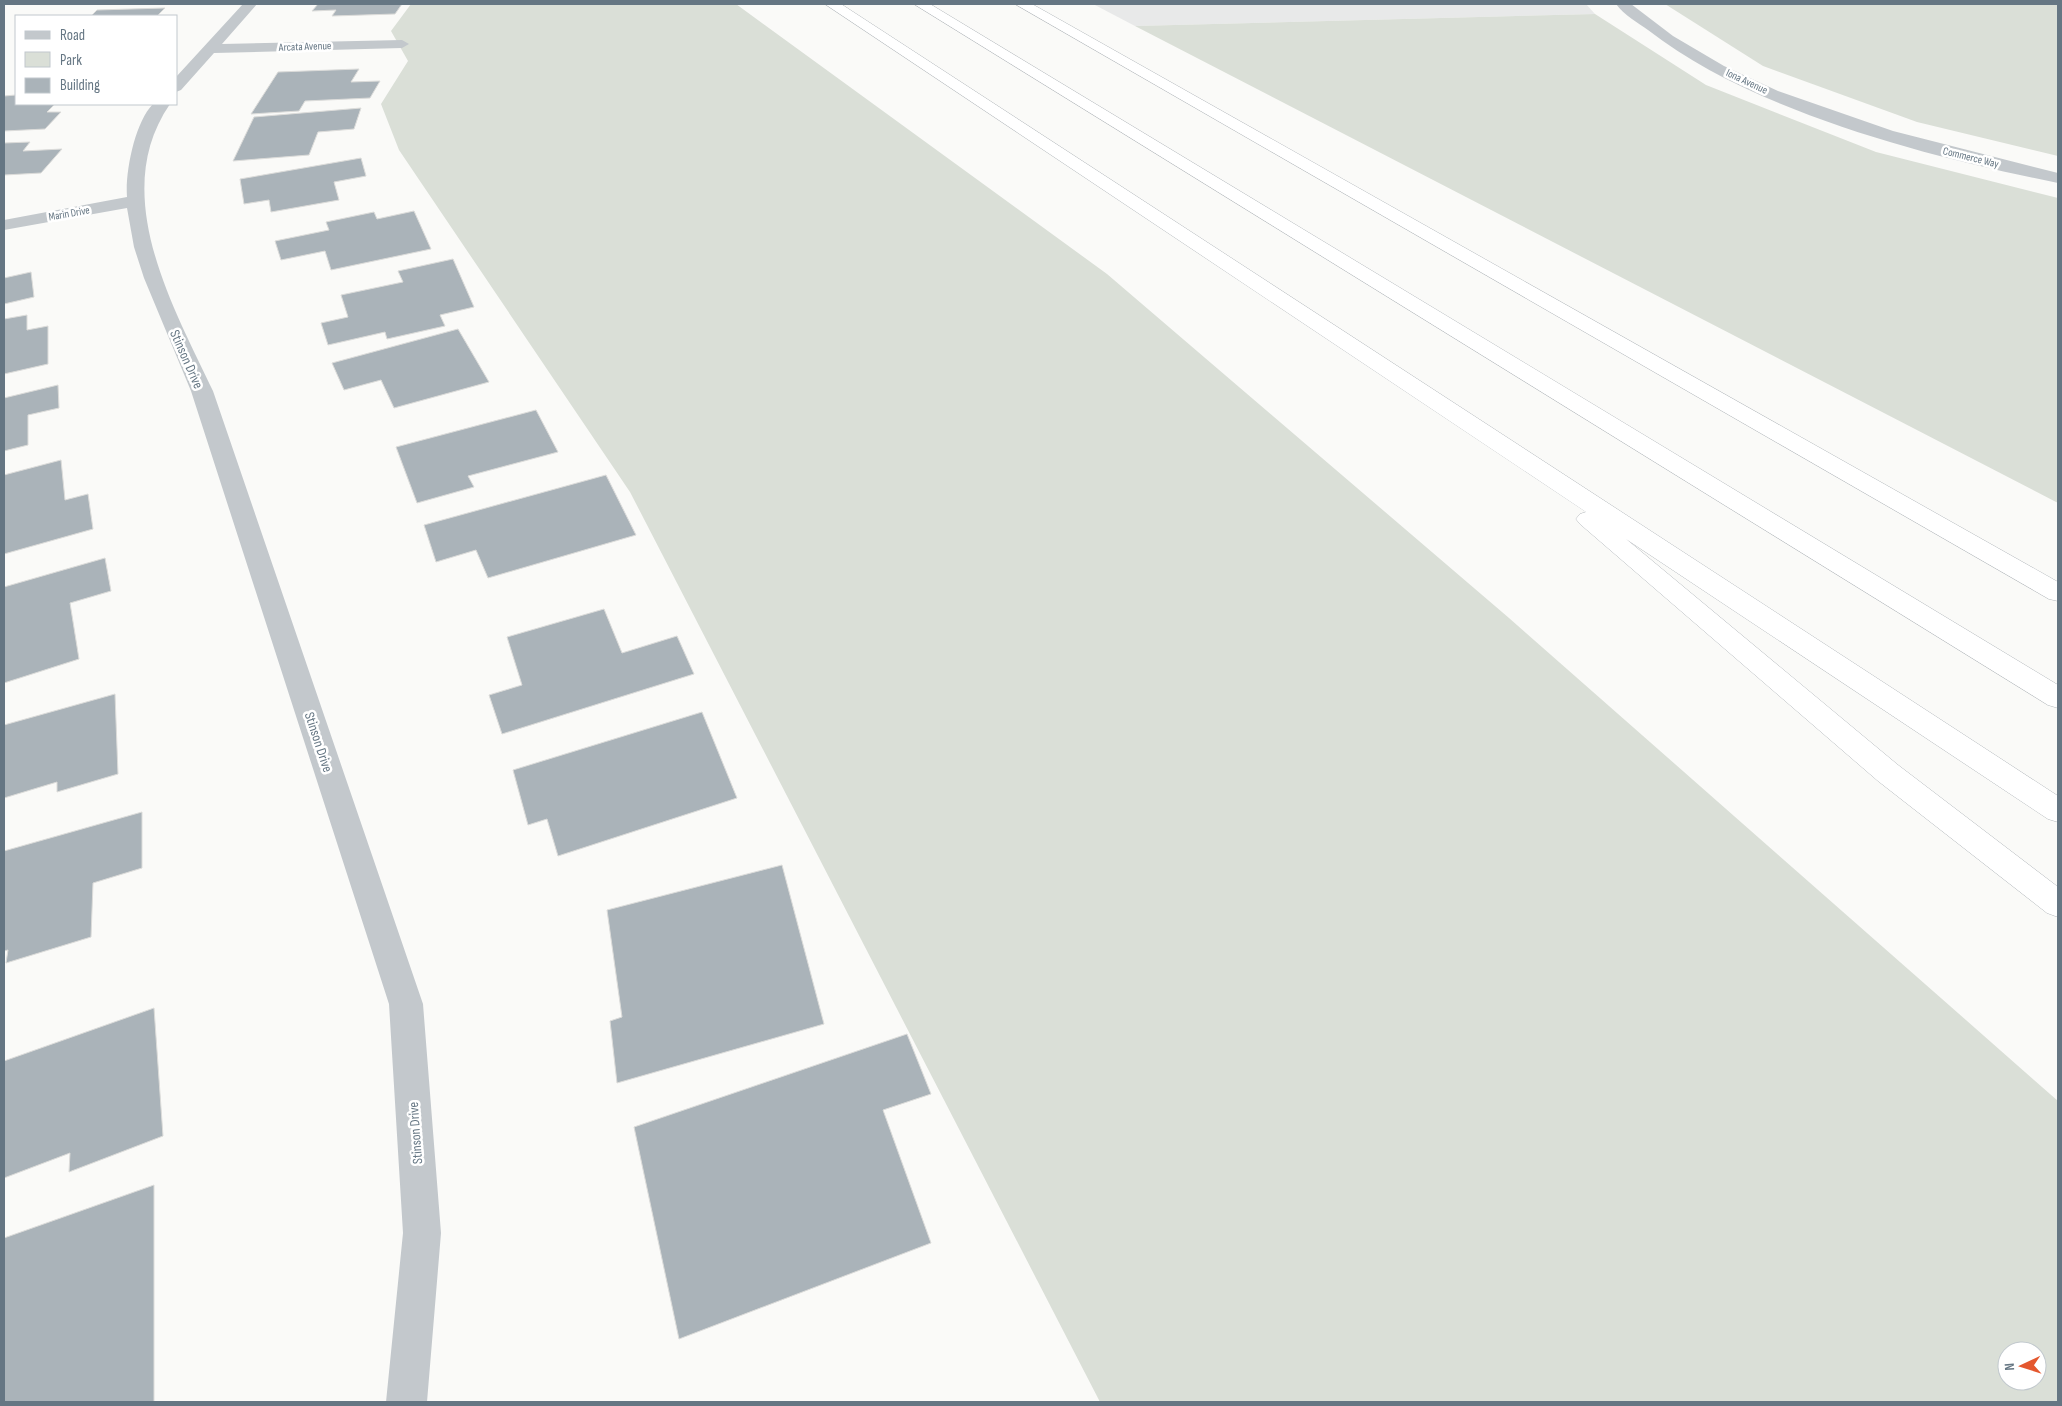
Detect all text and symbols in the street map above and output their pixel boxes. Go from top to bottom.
legend [15,15,178,105]
text: Road [60,26,85,45]
street label: Arcata Avenue [278,39,332,54]
text: Park [60,51,82,70]
street label: Iona Avenue [1724,66,1770,97]
text: Building [60,76,100,95]
street label: Commerce Way [1942,144,2001,171]
street label: Marin Drive [47,203,91,224]
street label: Stinson Drive [166,327,207,391]
street label: Stinson Drive [301,710,336,774]
street label: Stinson Drive [405,1101,426,1165]
north arrow [1997,1341,2047,1391]
text: N [2001,1363,2018,1371]

